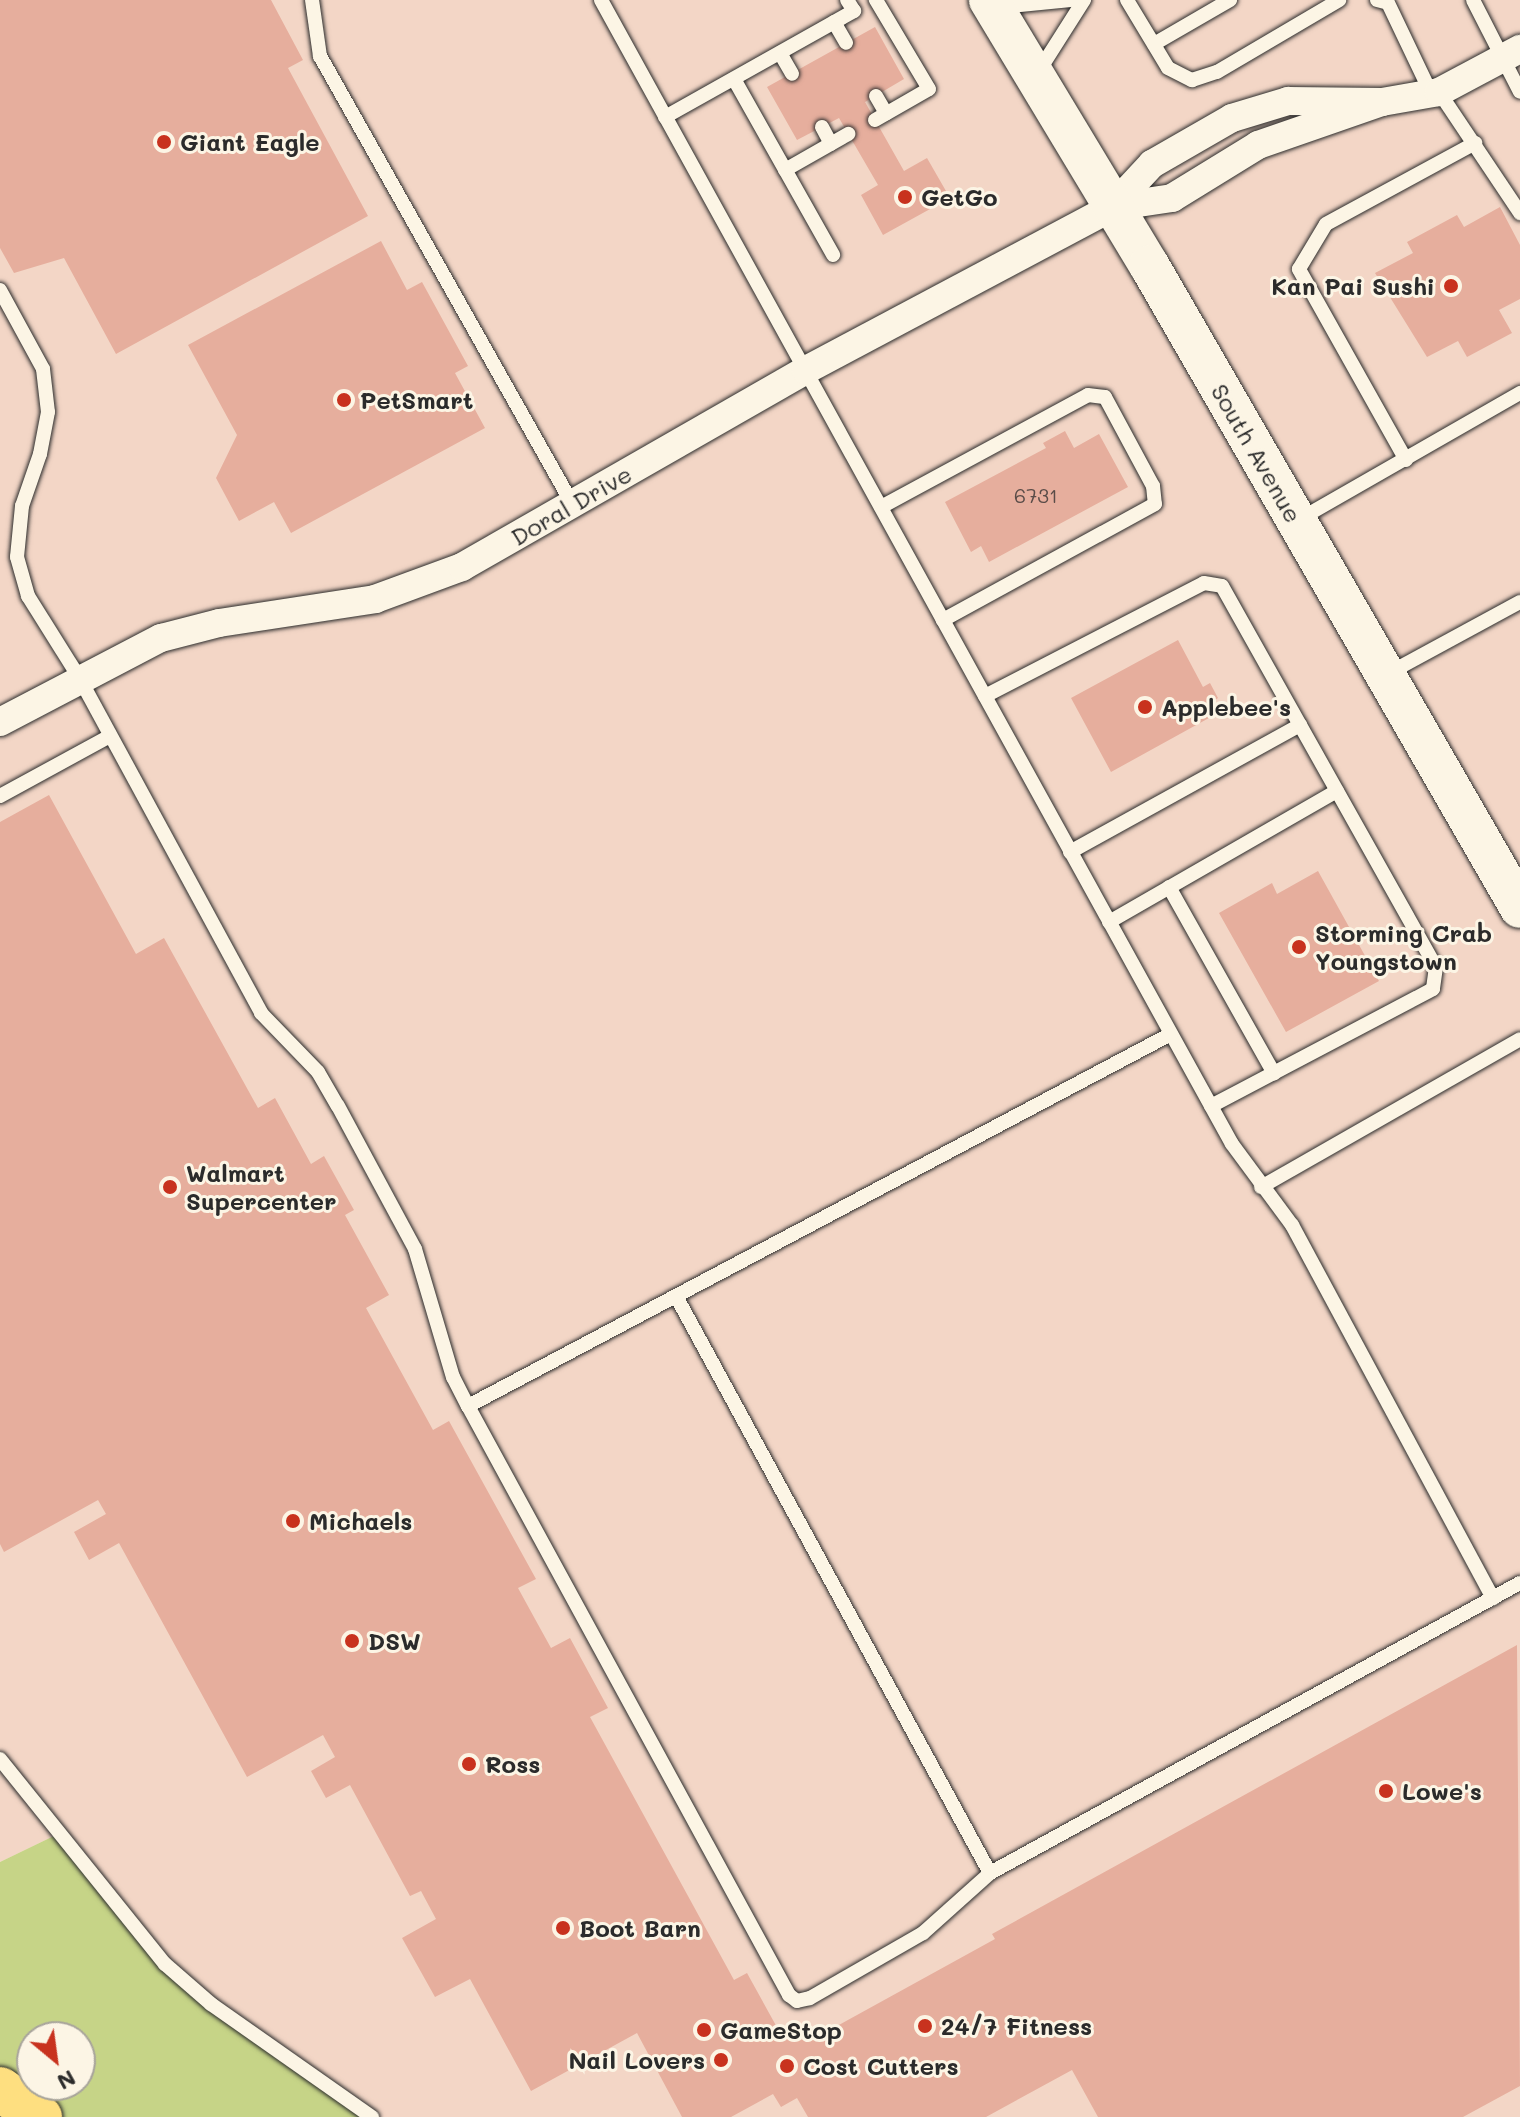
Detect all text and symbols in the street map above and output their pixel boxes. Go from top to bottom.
place label: Giant Eagle [180,128,320,156]
marker: Giant Eagle [155,133,173,151]
place label: GetGo [921,183,997,211]
marker: GetGo [896,188,914,206]
place label: Kan Pai Sushi [1271,272,1435,300]
marker: Kan Pai Sushi [1442,277,1460,295]
street label: South Avenue [1206,378,1308,528]
place label: PetSmart [360,386,473,414]
marker: PetSmart [335,391,353,409]
street label: Doral Drive [505,459,637,551]
house number: 6731 [1014,483,1058,507]
place label: Applebee's [1161,693,1291,721]
marker: Applebee's [1136,698,1154,716]
place label: Storming Crab Youngstown [1315,919,1492,975]
marker: Storming Crab Youngstown [1290,938,1308,956]
place label: Walmart Supercenter [186,1159,337,1215]
marker: Walmart Supercenter [161,1178,179,1196]
place label: Michaels [309,1507,412,1535]
marker: Michaels [284,1512,302,1530]
place label: DSW [368,1627,421,1655]
marker: DSW [343,1632,361,1650]
place label: Ross [485,1750,540,1778]
marker: Ross [460,1755,478,1773]
place label: Lowe's [1402,1777,1482,1805]
marker: Lowe's [1377,1782,1395,1800]
place label: Boot Barn [579,1914,701,1942]
marker: Boot Barn [554,1919,572,1937]
place label: 24/7 Fitness [941,2012,1092,2040]
place label: GameStop [720,2016,842,2044]
marker: 24/7 Fitness [916,2017,934,2035]
north arrow [16,2021,96,2101]
marker: GameStop [695,2021,713,2039]
place label: Nail Lovers [568,2046,705,2074]
marker: Nail Lovers [712,2051,730,2069]
place label: Cost Cutters [803,2052,959,2080]
marker: Cost Cutters [778,2057,796,2075]
text: N [53,2064,81,2097]

